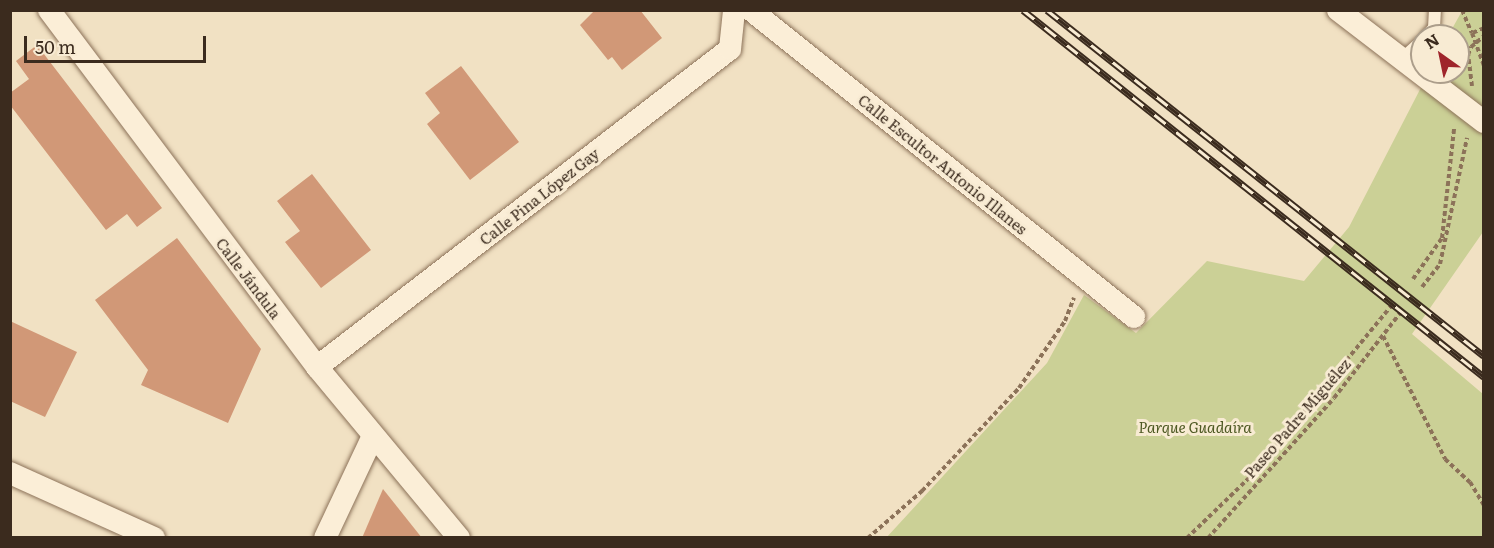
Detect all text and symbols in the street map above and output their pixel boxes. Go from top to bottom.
scale bar [27,24,208,62]
north arrow [1410,24,1470,84]
text: N [1419,27,1443,54]
text: 50 m [35,33,76,60]
street label: Calle Escultor Antonio Illanes [855,90,1031,238]
street label: Calle Pina López Gay [476,144,602,248]
street label: Calle Jándula [213,234,285,322]
street label: Paseo Padre Miguélez [1240,355,1354,481]
park label: Parque Guadaíra [1138,418,1252,436]

